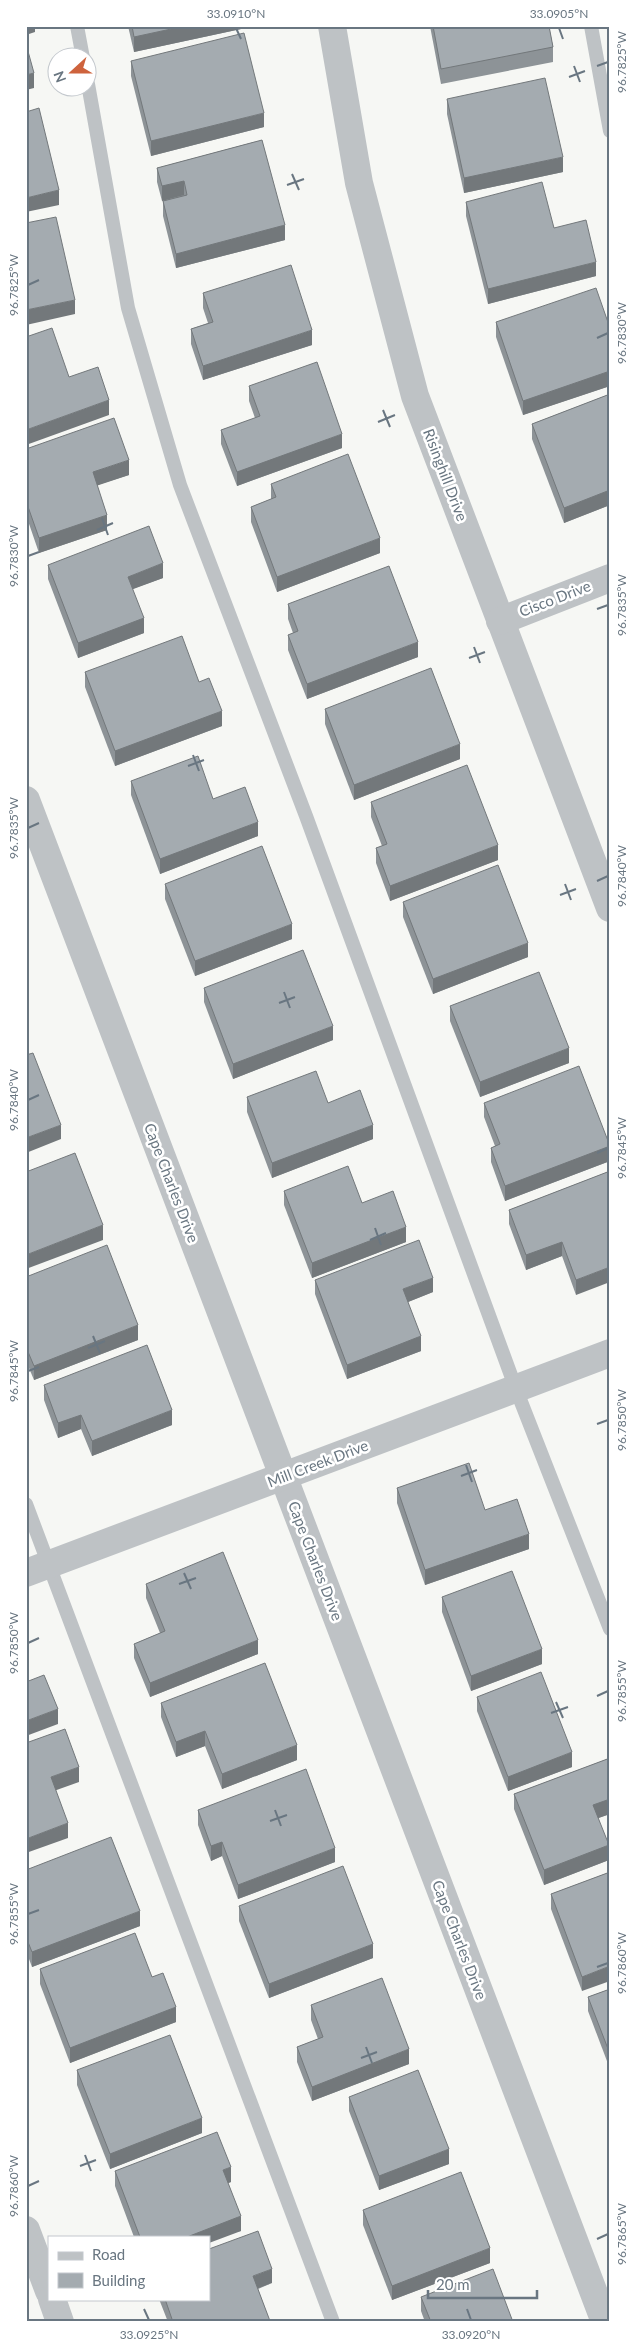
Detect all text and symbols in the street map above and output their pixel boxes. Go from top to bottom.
text: 33.0910°N [207,6,265,21]
text: 33.0905°N [530,6,588,21]
text: 96.7825°W [614,30,629,93]
north arrow [48,48,98,98]
text: N [50,69,69,85]
text: 96.7825°W [6,253,21,316]
text: 96.7830°W [614,301,629,364]
street label: Risinghill Drive [420,426,472,524]
text: 96.7830°W [6,524,21,587]
text: 96.7835°W [614,573,629,636]
street label: Cisco Drive [516,576,593,620]
text: 96.7835°W [6,796,21,859]
text: 96.7840°W [614,844,629,907]
text: 96.7840°W [6,1068,21,1131]
text: 96.7845°W [614,1116,629,1179]
street label: Cape Charles Drive [141,1120,203,1245]
text: 96.7845°W [6,1339,21,1402]
text: 96.7850°W [614,1388,629,1451]
street label: Mill Creek Drive [265,1436,371,1491]
street label: Cape Charles Drive [285,1498,347,1623]
text: 96.7850°W [6,1611,21,1674]
text: 96.7855°W [614,1659,629,1722]
street label: Cape Charles Drive [429,1877,491,2002]
text: 96.7855°W [6,1882,21,1945]
text: 96.7860°W [614,1931,629,1994]
text: 96.7860°W [6,2154,21,2217]
text: 96.7865°W [614,2202,629,2265]
legend [48,2236,210,2300]
text: Road [92,2245,125,2263]
scale bar [428,2268,537,2300]
text: Building [92,2271,145,2289]
text: 20 m [436,2275,470,2293]
text: 33.0925°N [120,2327,178,2342]
text: 33.0920°N [442,2327,500,2342]

